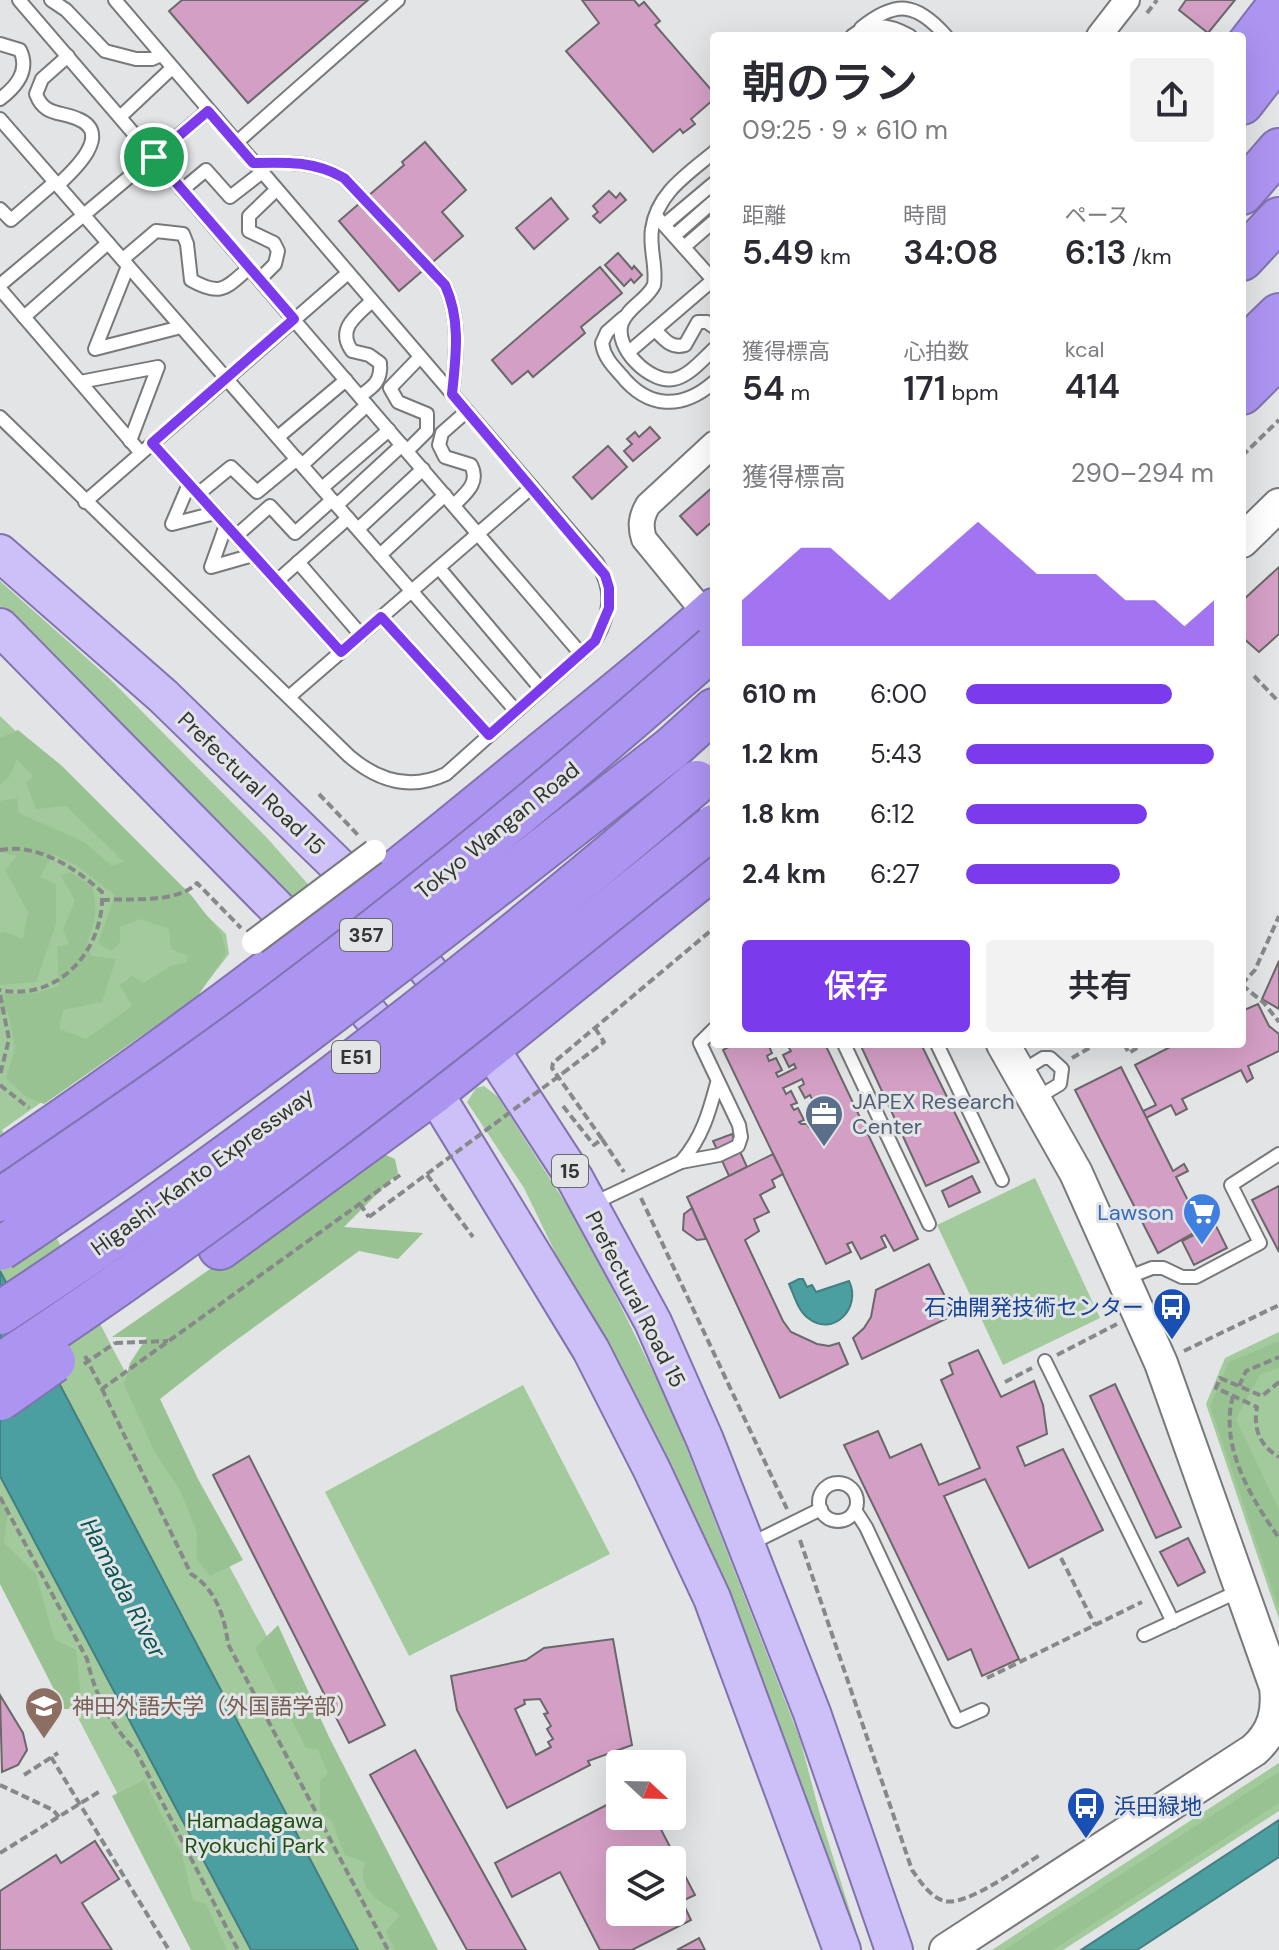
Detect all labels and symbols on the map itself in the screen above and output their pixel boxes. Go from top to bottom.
pin [120,123,188,191]
street label: Prefectural Road 15 [172,705,332,861]
street label: Tokyo Wangan Road [409,755,585,906]
road number: 357 [340,919,392,951]
road number: E51 [332,1041,380,1073]
street label: Higashi-Kanto Expressway [85,1081,320,1262]
place label: JAPEX Research Center [852,1087,1015,1141]
office icon: JAPEX Research Center [803,1093,845,1148]
road number: 15 [552,1155,588,1187]
supermarket icon: Lawson [1181,1191,1223,1246]
place label: Lawson [1097,1198,1174,1227]
street label: Prefectural Road 15 [579,1206,693,1392]
bus stop icon: 石油開発技術センター [1151,1286,1193,1341]
place label: 石油開発技術センター [924,1293,1144,1322]
water label: Hamada River [74,1512,174,1664]
school or university icon: 神田外語大学（外国語学部） [23,1685,65,1740]
place label: 神田外語大学（外国語学部） [72,1692,358,1721]
north arrow [606,1750,686,1830]
bus stop icon: 浜田緑地 [1065,1785,1107,1840]
place label: 浜田緑地 [1114,1792,1202,1821]
park label: Hamadagawa Ryokuchi Park [185,1806,325,1860]

